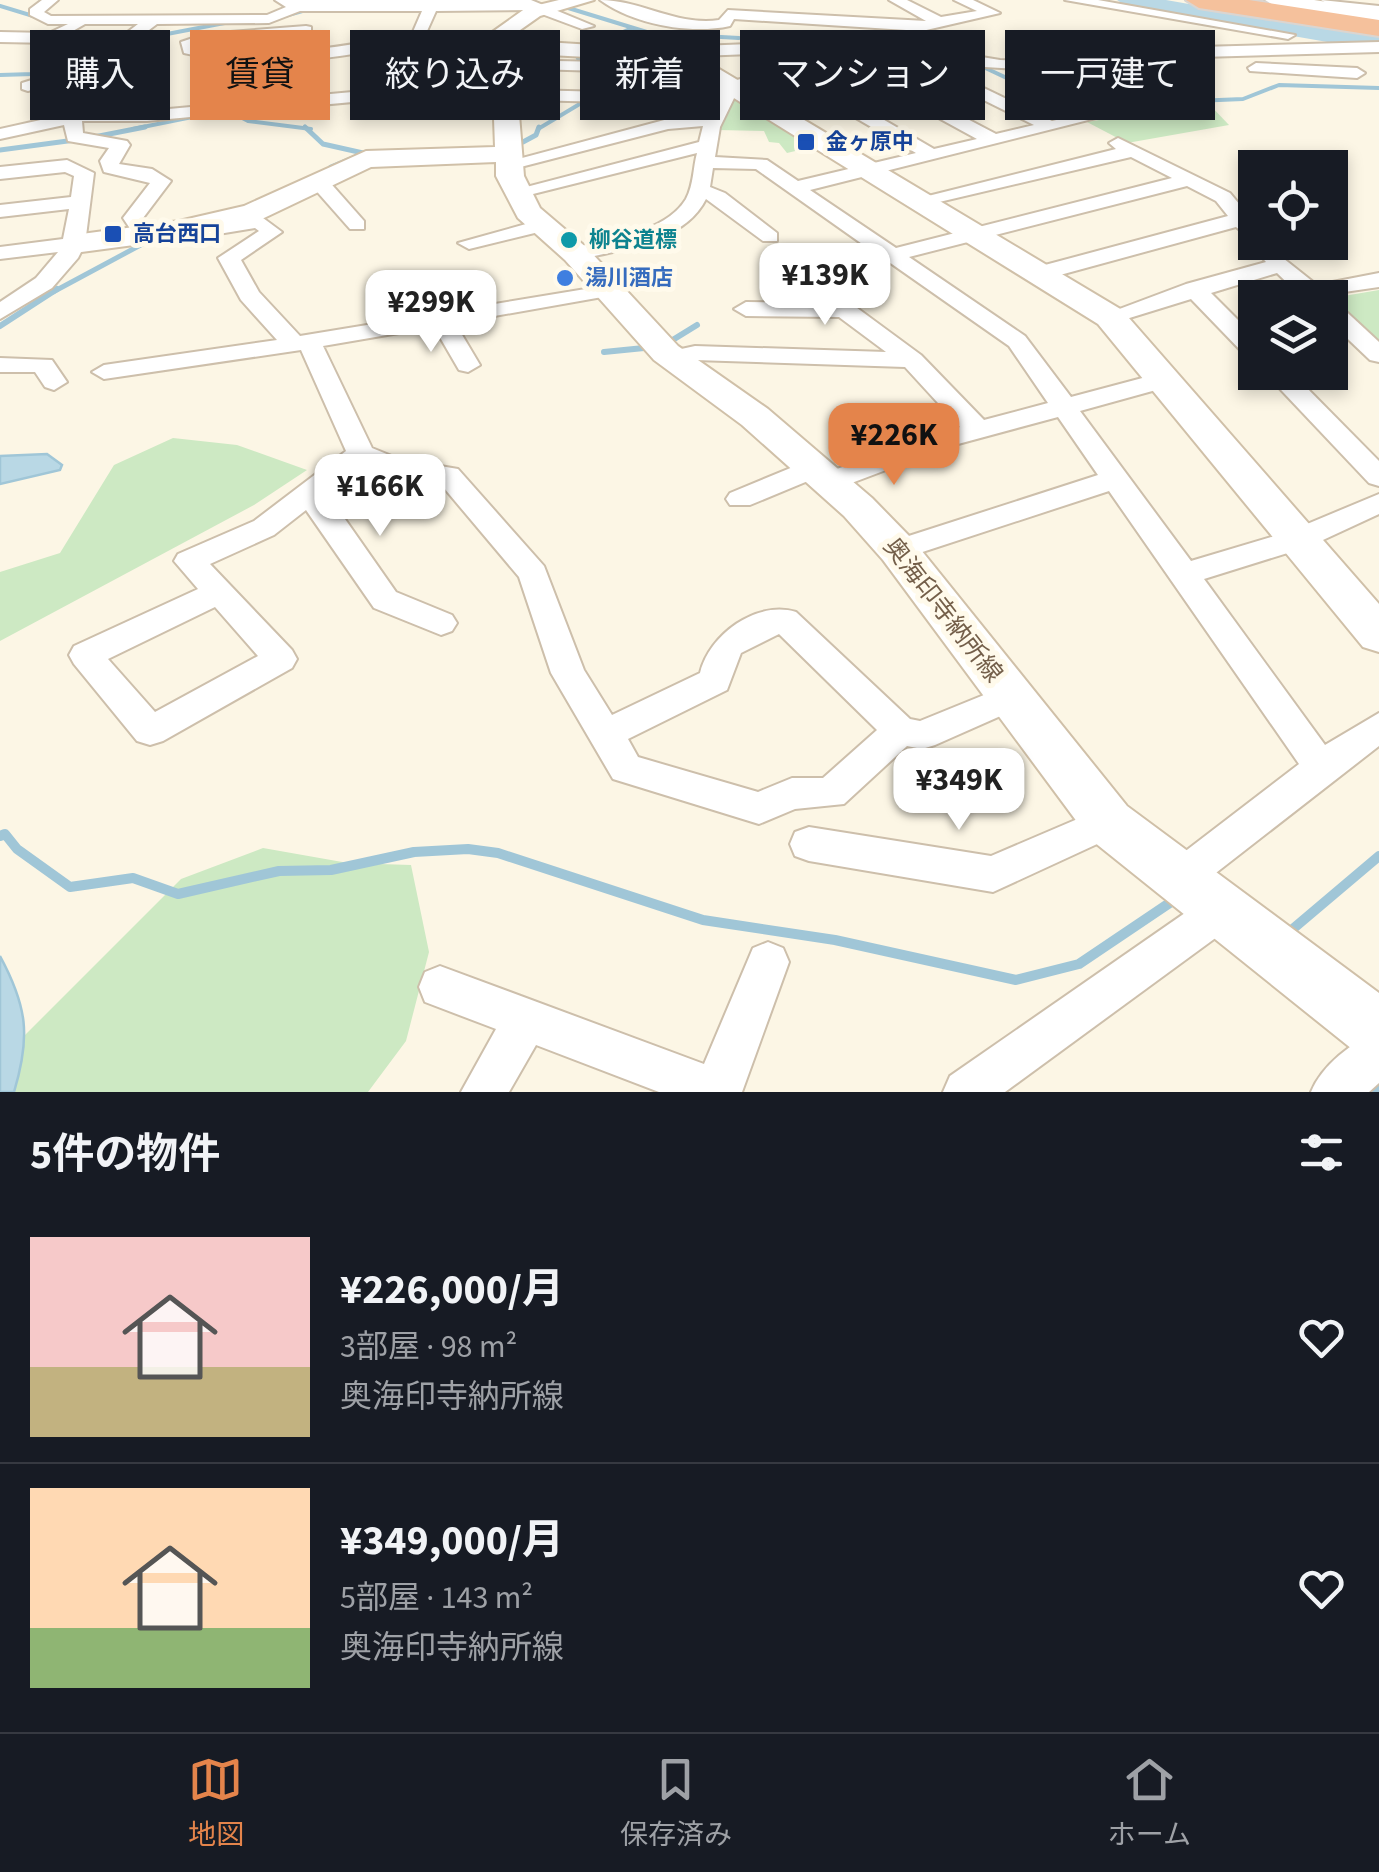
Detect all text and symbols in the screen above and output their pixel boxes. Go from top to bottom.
chip: 購入 [30,30,170,120]
chip: 賃貸 [190,30,330,120]
chip: 絞り込み [350,30,560,120]
chip: 新着 [580,30,720,120]
chip: マンション [740,30,985,120]
chip: 一戸建て [1005,30,1215,120]
place label: 金ヶ原中 [826,126,914,158]
marker: 金ヶ原中 [795,131,817,153]
map controls [1238,150,1348,390]
button: locate [1238,150,1348,260]
place label: 高台西口 [133,218,221,250]
marker: 高台西口 [102,223,124,245]
place label: 柳谷道標 [589,224,677,256]
marker: 柳谷道標 [558,229,580,251]
pin: ¥139K [755,243,895,328]
text: ¥139K [781,252,869,298]
place label: 湯川酒店 [585,262,673,294]
marker: 湯川酒店 [554,267,576,289]
pin: ¥299K [361,270,501,355]
text: ¥299K [387,279,475,325]
button: layers [1238,280,1348,390]
pin: ¥226K [824,403,964,488]
text: ¥226K [850,412,938,458]
pin: ¥166K [310,454,450,539]
text: ¥166K [336,463,424,509]
street label: 奥海印寺納所線 [875,530,1011,690]
pin: ¥349K [889,748,1029,833]
text: ¥349K [915,757,1003,803]
text: 5件の物件 [30,1125,220,1185]
icon: filters [1294,1125,1349,1180]
text: ¥226,000/月 [340,1260,564,1320]
icon: home [110,1277,230,1397]
icon: heart [1294,1310,1349,1365]
text: 3部屋 · 98 m² [340,1324,517,1370]
text: 奥海印寺納所線 [340,1374,564,1420]
text: ¥349,000/月 [340,1511,564,1571]
icon: home [110,1528,230,1648]
icon: heart [1294,1561,1349,1616]
text: 5部屋 · 143 m² [340,1575,533,1621]
text: 奥海印寺納所線 [340,1625,564,1671]
tab: 地図 [188,1752,244,1855]
tab: 保存済み [620,1752,732,1855]
tab: ホーム [1108,1752,1191,1855]

